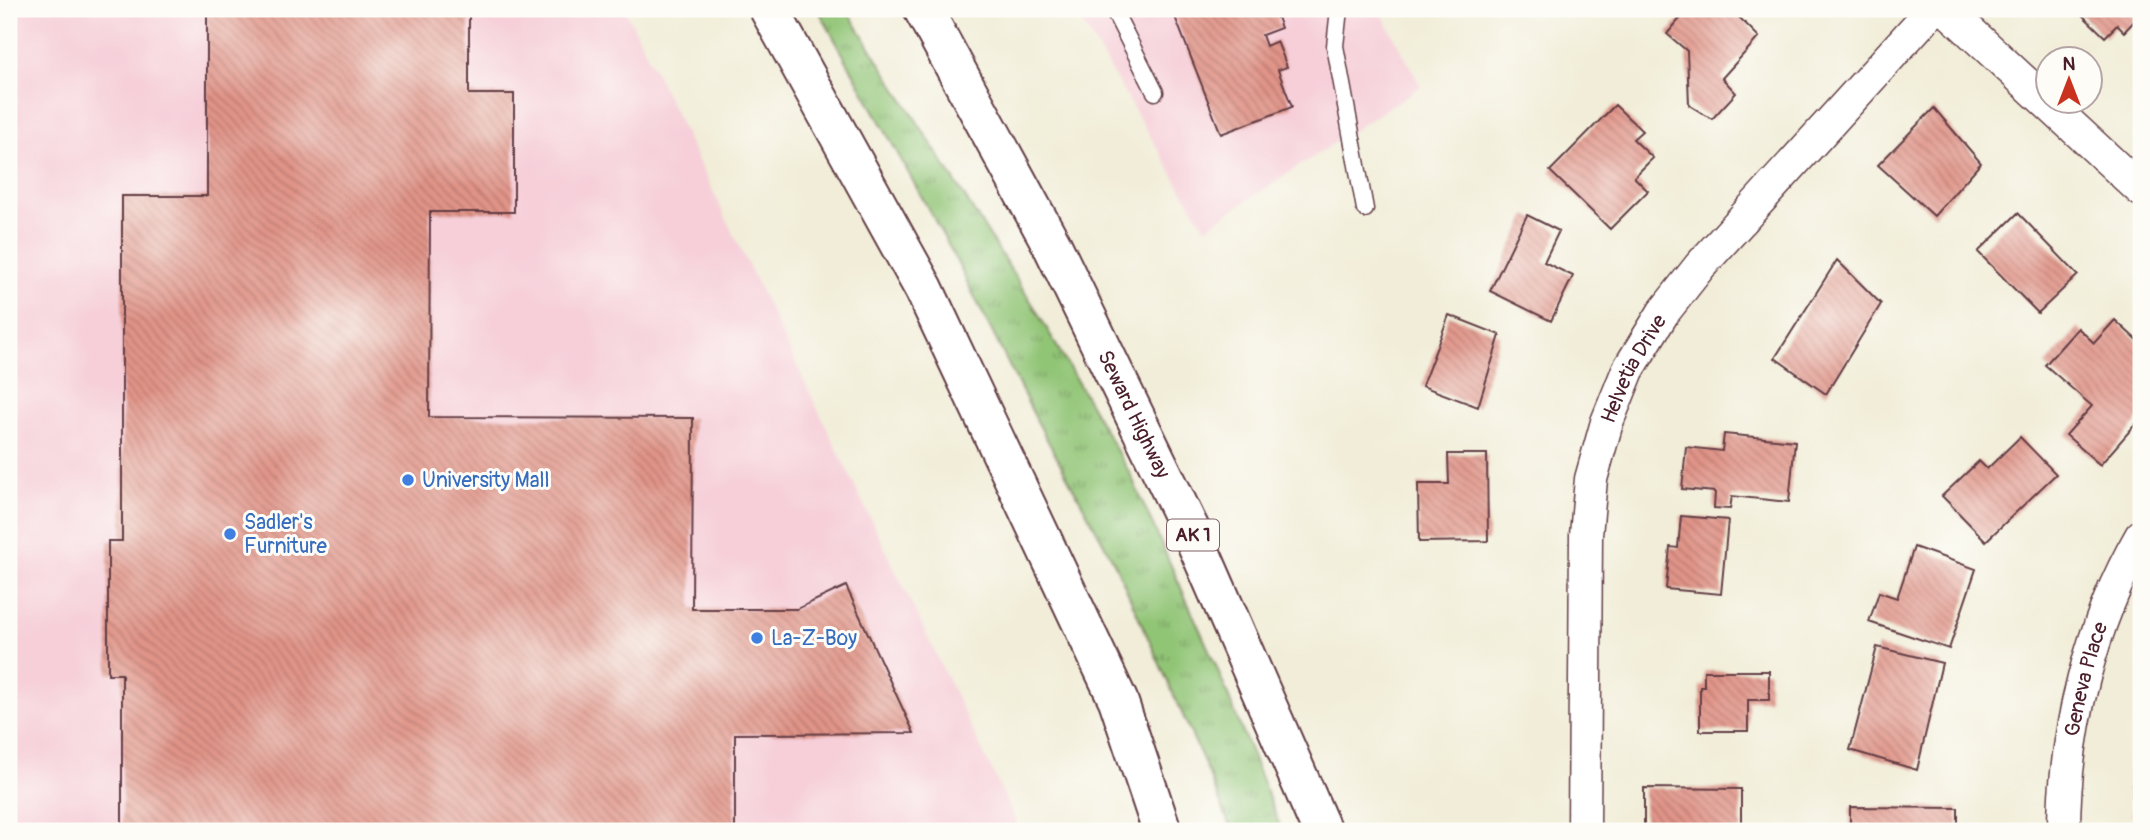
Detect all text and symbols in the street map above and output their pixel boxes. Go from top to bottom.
north arrow [2035,46,2104,116]
text: N [2063,52,2076,76]
street label: Helvetia Drive [1595,309,1673,427]
street label: Seward Highway [1092,346,1177,483]
place label: University Mall [422,467,549,494]
marker: University Mall [400,472,416,488]
place label: Sadler's Furniture [244,509,327,560]
road number: AK 1 [1167,520,1219,550]
marker: Sadler's Furniture [222,526,238,542]
street label: Geneva Place [2058,617,2114,738]
place label: La-Z-Boy [771,625,857,652]
marker: La-Z-Boy [749,630,765,646]

